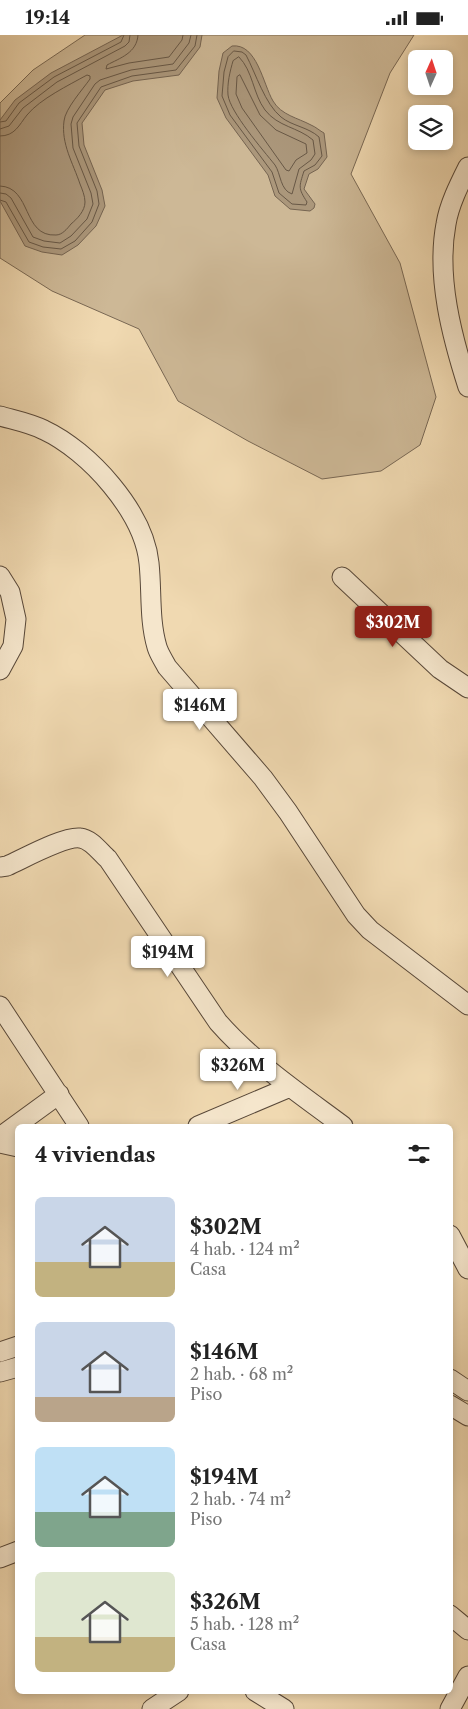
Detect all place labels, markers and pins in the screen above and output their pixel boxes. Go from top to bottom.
pin: $302M [358,605,428,648]
pin: $146M [165,689,235,731]
pin: $194M [133,935,203,978]
pin: $326M [203,1049,273,1091]

